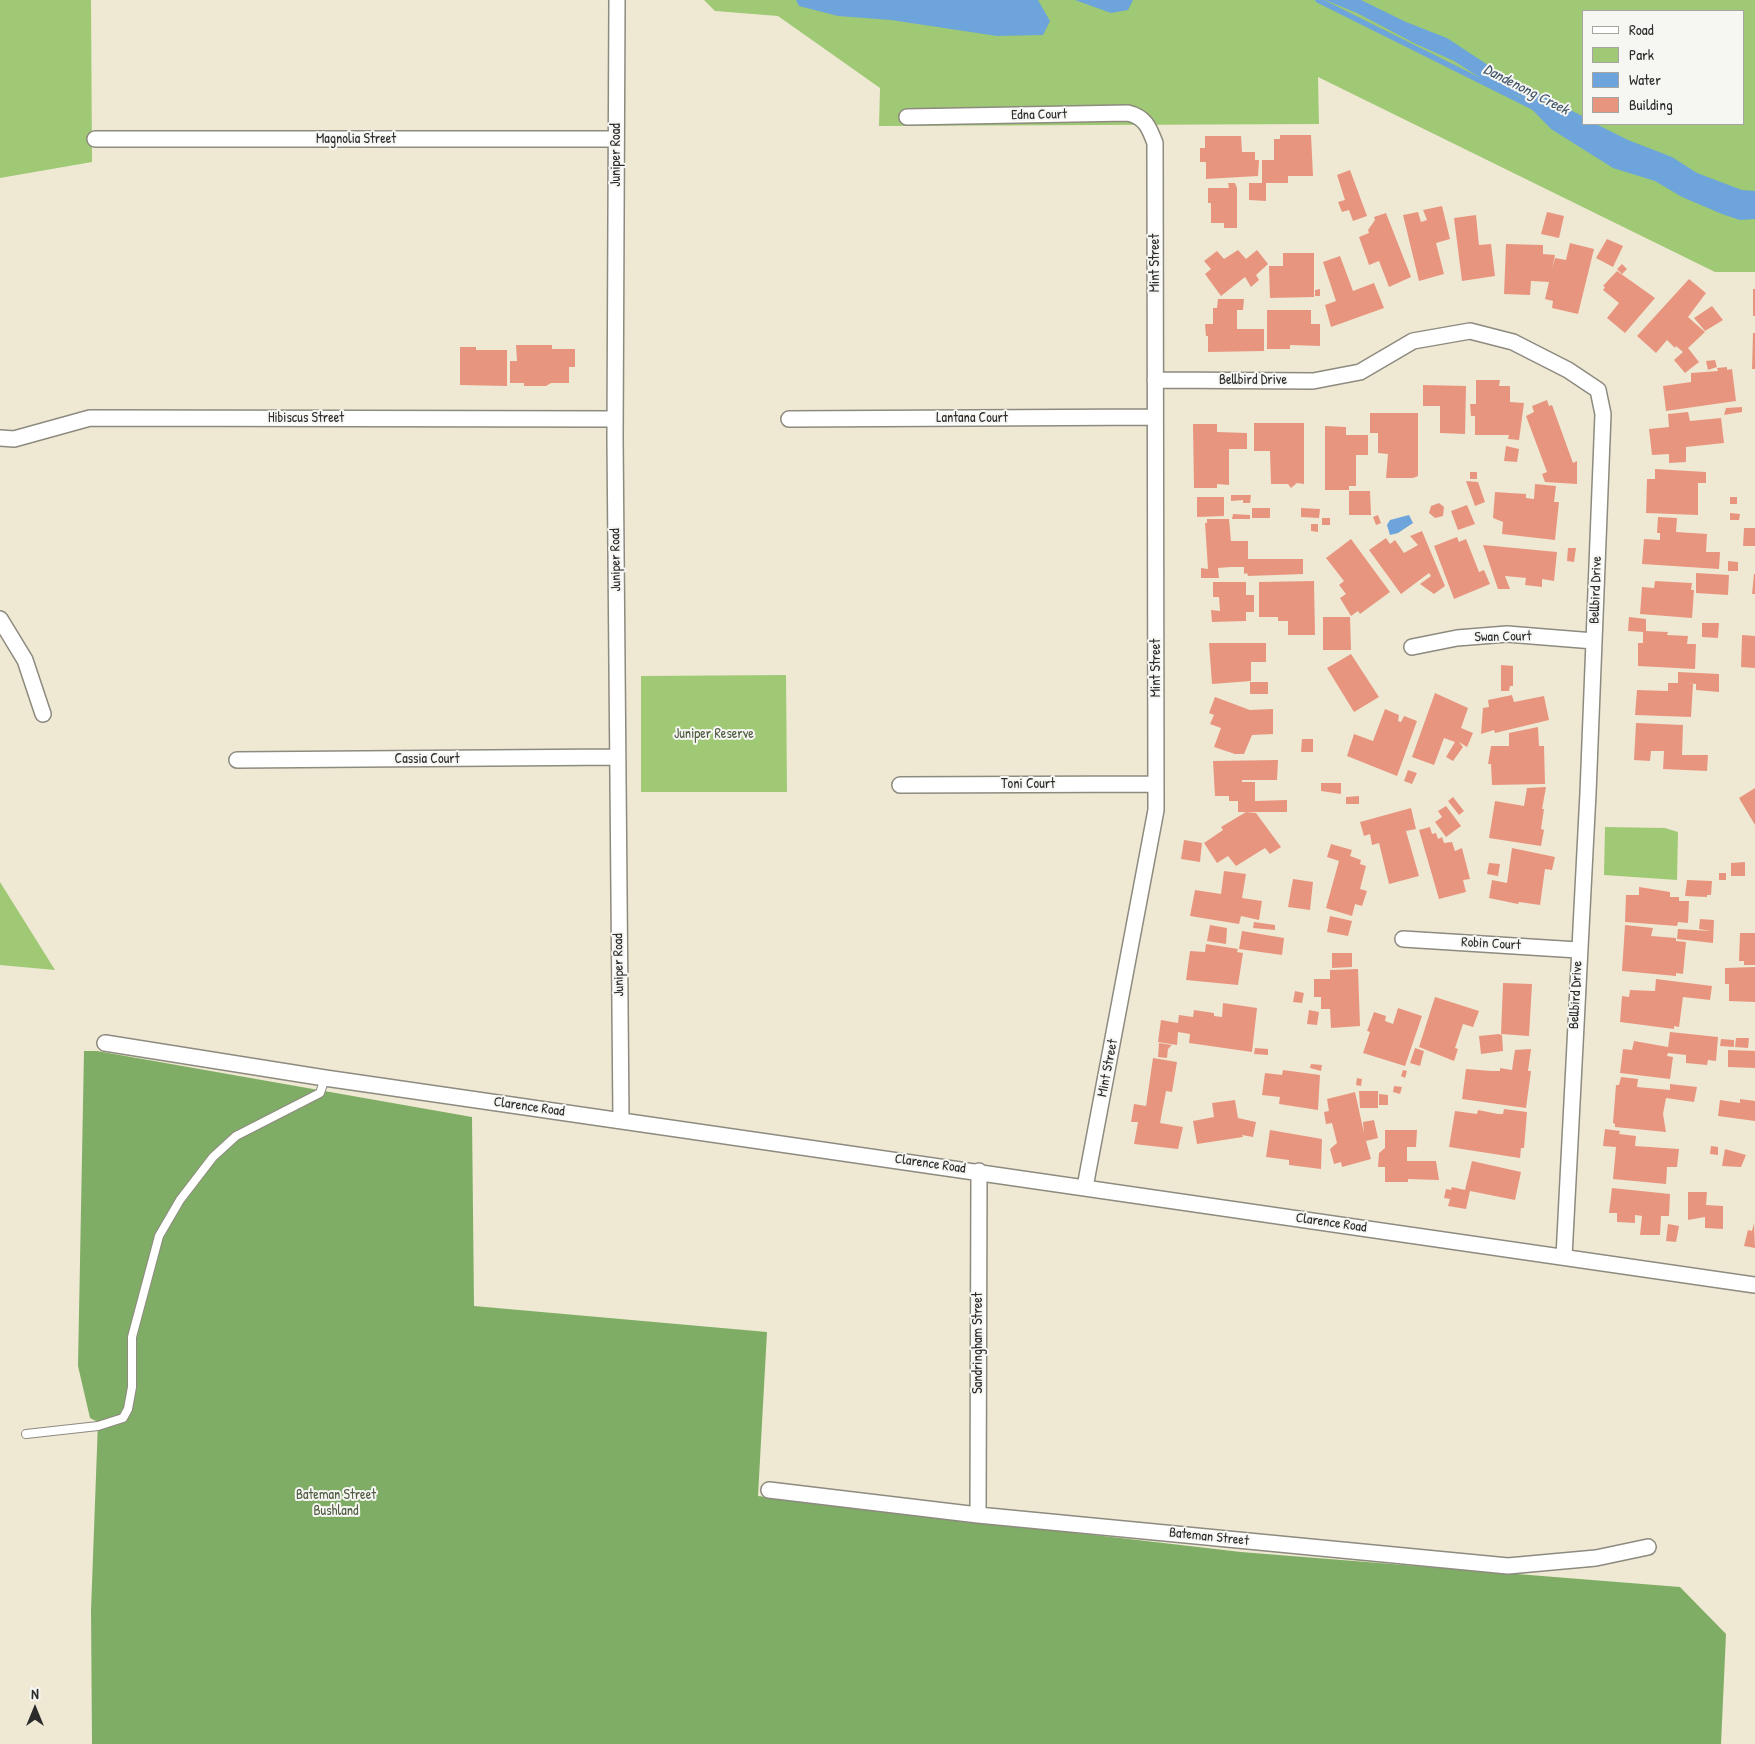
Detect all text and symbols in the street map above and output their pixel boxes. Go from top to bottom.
legend [1582,10,1745,125]
text: Road [1629,19,1654,40]
text: Park [1629,44,1654,65]
water label: Dandenong Creek [1480,61,1572,119]
text: Water [1629,69,1661,90]
text: Building [1629,94,1673,115]
street label: Edna Court [1011,106,1067,124]
street label: Juniper Road [608,123,624,187]
street label: Magnolia Street [316,131,396,147]
street label: Mint Street [1147,234,1163,292]
street label: Bellbird Drive [1219,372,1287,388]
street label: Hibiscus Street [268,410,344,426]
street label: Lantana Court [936,410,1008,426]
street label: Juniper Road [607,528,625,592]
street label: Bellbird Drive [1586,556,1606,624]
street label: Swan Court [1474,628,1532,646]
street label: Mint Street [1148,639,1164,697]
park label: Juniper Reserve [674,726,754,742]
street label: Cassia Court [395,751,459,767]
street label: Toni Court [1001,776,1055,792]
street label: Juniper Road [610,933,628,997]
street label: Robin Court [1461,934,1521,954]
street label: Bellbird Drive [1566,961,1586,1029]
street label: Mint Street [1094,1038,1122,1098]
street label: Clarence Road [493,1094,565,1120]
street label: Clarence Road [894,1151,966,1177]
street label: Clarence Road [1295,1210,1367,1236]
street label: Sandringham Street [970,1292,986,1394]
park label: Bateman Street Bushland [296,1487,376,1520]
street label: Bateman Street [1168,1524,1250,1550]
north arrow [10,1684,60,1734]
text: N [31,1684,39,1703]

